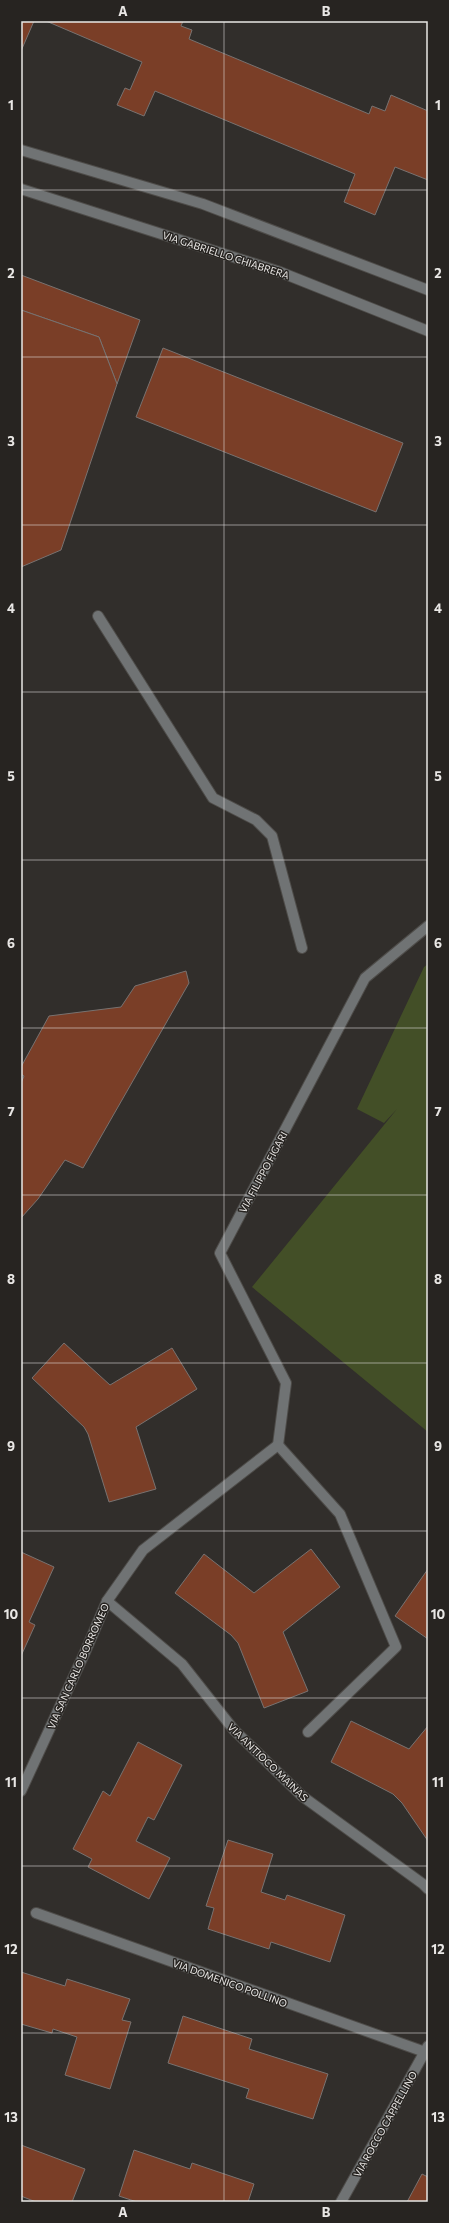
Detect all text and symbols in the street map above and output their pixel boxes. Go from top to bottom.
text: A [118,3,128,19]
text: B [322,3,331,19]
text: 1 [8,97,14,113]
text: 1 [435,97,441,113]
street label: VIA GABRIELLO CHIABRERA [161,229,291,281]
text: 2 [7,265,15,281]
text: 2 [434,265,442,281]
text: 3 [7,433,15,449]
text: 3 [434,433,442,449]
text: 4 [7,600,15,616]
text: 4 [434,600,442,616]
text: 5 [7,768,15,784]
text: 5 [434,768,442,784]
text: 6 [7,935,15,951]
text: 6 [434,935,442,951]
text: 7 [7,1103,15,1119]
text: 7 [434,1103,442,1119]
street label: VIA FILIPPO FIGARI [236,1129,290,1215]
text: 8 [7,1271,15,1287]
text: 8 [434,1271,442,1287]
text: 9 [7,1438,15,1454]
text: 9 [434,1438,442,1454]
street label: VIA SAN CARLO BORROMEO [45,1601,111,1731]
text: 10 [4,1606,19,1622]
text: 10 [431,1606,446,1622]
street label: VIA ANTIOCO MAINAS [225,1721,311,1804]
text: 11 [5,1774,17,1790]
text: 11 [432,1774,444,1790]
text: 12 [4,1941,18,1957]
text: 12 [431,1941,445,1957]
street label: VIA DOMENICO POLLINO [171,1957,289,2009]
street label: VIA ROCCO CAPPELLINO [351,2069,419,2179]
text: 13 [4,2109,18,2125]
text: 13 [431,2109,445,2125]
text: A [118,2204,128,2220]
text: B [322,2204,331,2220]

